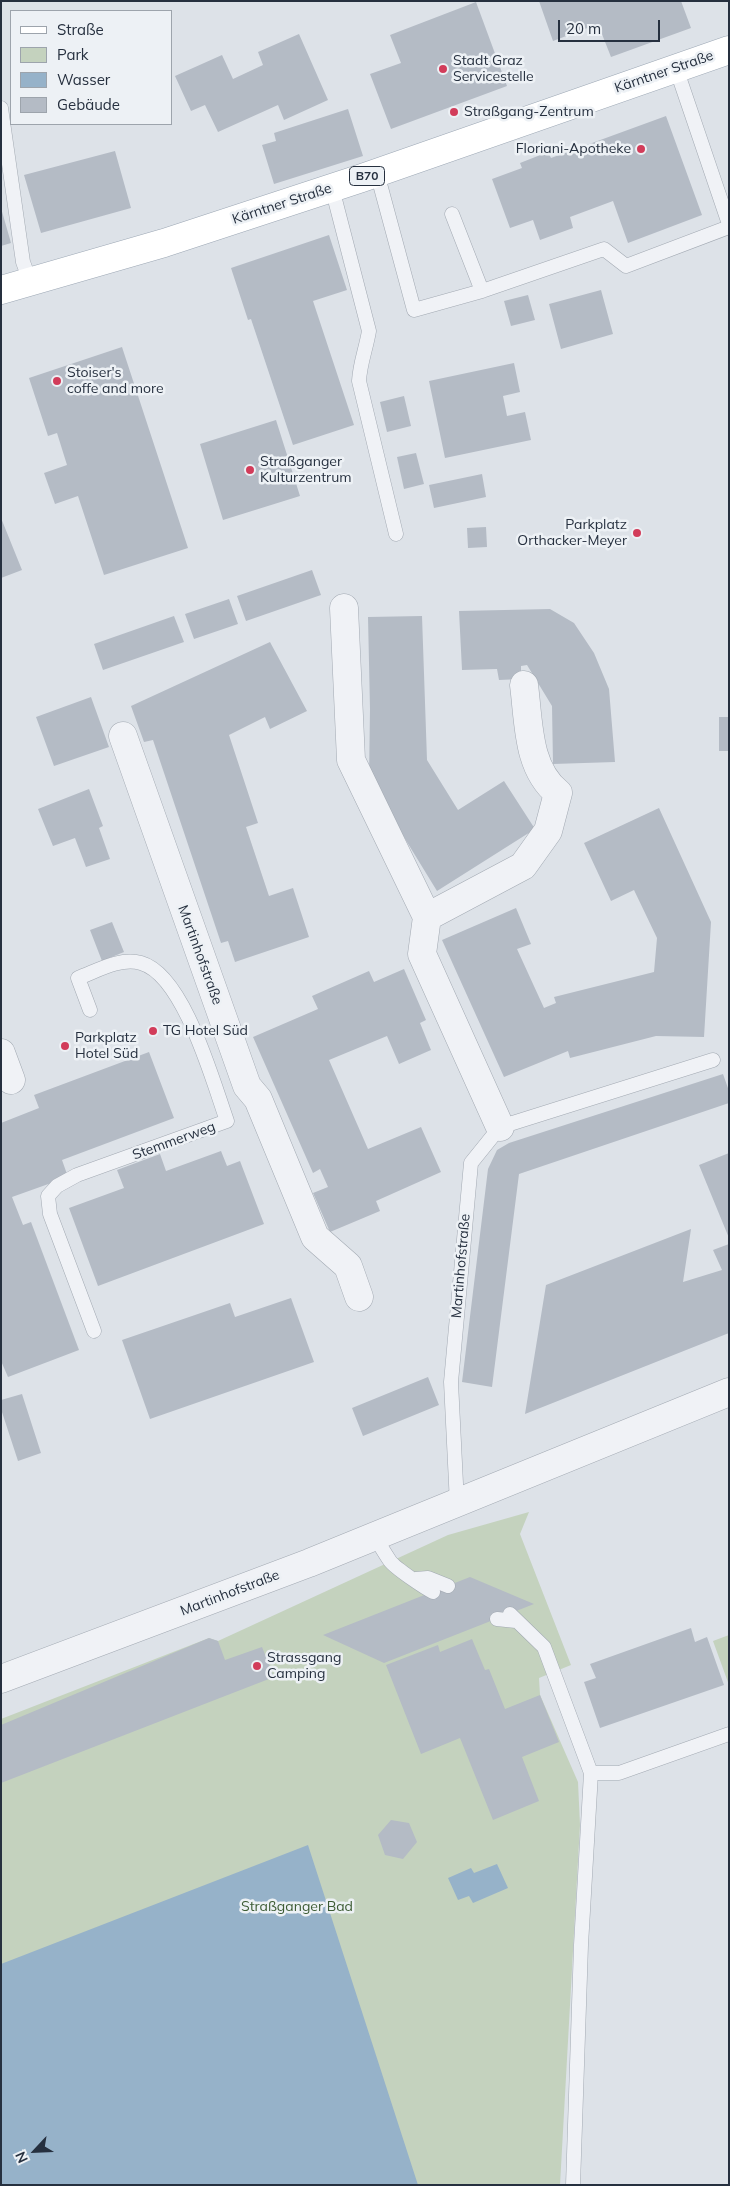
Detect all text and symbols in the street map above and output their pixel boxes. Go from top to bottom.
legend [10,10,172,125]
scale bar [560,10,662,42]
text: 20 m [566,19,601,38]
text: Straße [57,20,104,39]
text: Park [57,45,89,64]
street label: Kärntner Straße [612,47,716,97]
place label: Stadt Graz Servicestelle [453,53,534,85]
marker: Stadt Graz Servicestelle [437,63,449,75]
text: Wasser [57,70,110,89]
text: Gebäude [57,95,120,114]
place label: Straßgang-Zentrum [464,104,594,120]
marker: Straßgang-Zentrum [448,106,460,118]
place label: Floriani-Apotheke [516,141,631,157]
marker: Floriani-Apotheke [635,143,647,155]
road number: B70 [350,167,384,186]
street label: Kärntner Straße [230,180,334,228]
place label: Stoiser's coffe and more [67,365,164,398]
marker: Stoiser's coffe and more [51,375,63,387]
place label: Straßganger Kulturzentrum [260,454,352,487]
marker: Straßganger Kulturzentrum [244,464,256,476]
place label: Parkplatz Orthacker-Meyer [517,517,627,550]
marker: Parkplatz Orthacker-Meyer [631,527,643,539]
street label: Martinhofstraße [174,903,226,1007]
place label: TG Hotel Süd [163,1023,248,1039]
marker: TG Hotel Süd [147,1025,159,1037]
place label: Parkplatz Hotel Süd [75,1030,138,1062]
marker: Parkplatz Hotel Süd [59,1040,71,1052]
street label: Stemmerweg [130,1118,218,1164]
street label: Martinhofstraße [448,1213,474,1319]
street label: Martinhofstraße [178,1566,282,1620]
place label: Strassgang Camping [267,1650,341,1682]
marker: Strassgang Camping [251,1660,263,1672]
park label: Straßganger Bad [241,1899,353,1915]
north arrow [10,2126,60,2176]
text: N [11,2149,32,2166]

